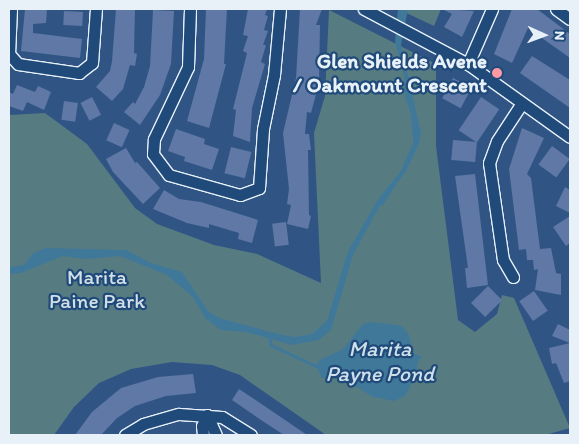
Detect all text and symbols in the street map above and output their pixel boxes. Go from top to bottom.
north arrow [519,10,569,60]
text: N [551,31,568,41]
place label: Glen Shields Avene / Oakmount Crescent [292,48,487,98]
marker: Glen Shields Avene / Oakmount Crescent [491,67,503,79]
park label: Marita Paine Park [49,264,145,314]
water label: Marita Payne Pond [326,335,434,386]

